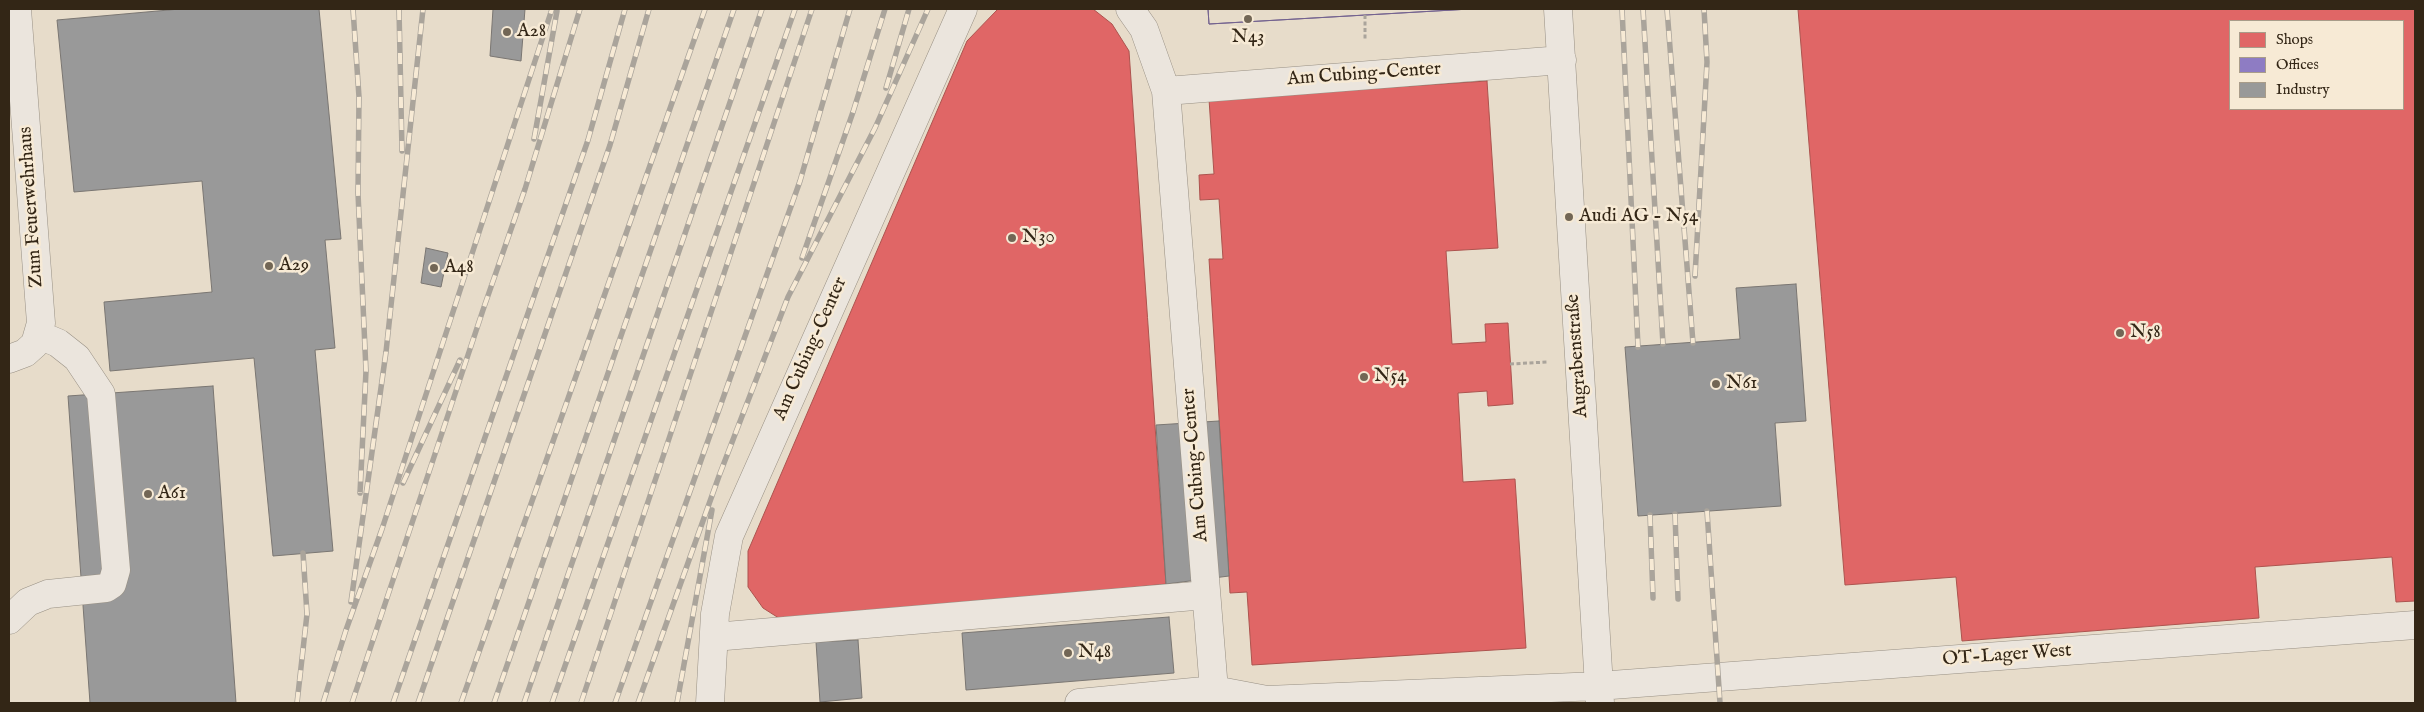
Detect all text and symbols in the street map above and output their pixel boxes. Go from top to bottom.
marker: N43 [1242,13,1254,25]
legend [2229,20,2404,110]
place label: A28 [517,21,546,43]
marker: A28 [501,26,513,38]
place label: N43 [1232,27,1264,49]
text: Shops [2276,30,2313,49]
text: Offices [2276,55,2319,74]
street label: Am Cubing-Center [1286,58,1442,92]
text: Industry [2276,80,2330,99]
street label: Zum Feuerwehrhaus [15,126,49,288]
place label: Audi AG - N54 [1579,206,1698,228]
marker: Audi AG - N54 [1563,211,1575,223]
place label: N30 [1022,227,1055,249]
marker: N30 [1006,232,1018,244]
place label: A29 [279,255,309,277]
place label: A48 [444,257,474,279]
marker: A29 [263,260,275,272]
marker: A48 [428,262,440,274]
street label: Am Cubing-Center [769,274,853,424]
street label: Augrabenstraße [1562,293,1594,419]
place label: N58 [2130,322,2161,344]
marker: N58 [2114,327,2126,339]
place label: N54 [1374,366,1407,388]
marker: N54 [1358,371,1370,383]
place label: N61 [1726,373,1757,395]
marker: N61 [1710,378,1722,390]
street label: Am Cubing-Center [1178,387,1214,543]
place label: A61 [158,483,186,505]
marker: A61 [142,488,154,500]
street label: OT-Lager West [1942,640,2072,672]
place label: N48 [1078,642,1111,664]
marker: N48 [1062,647,1074,659]

